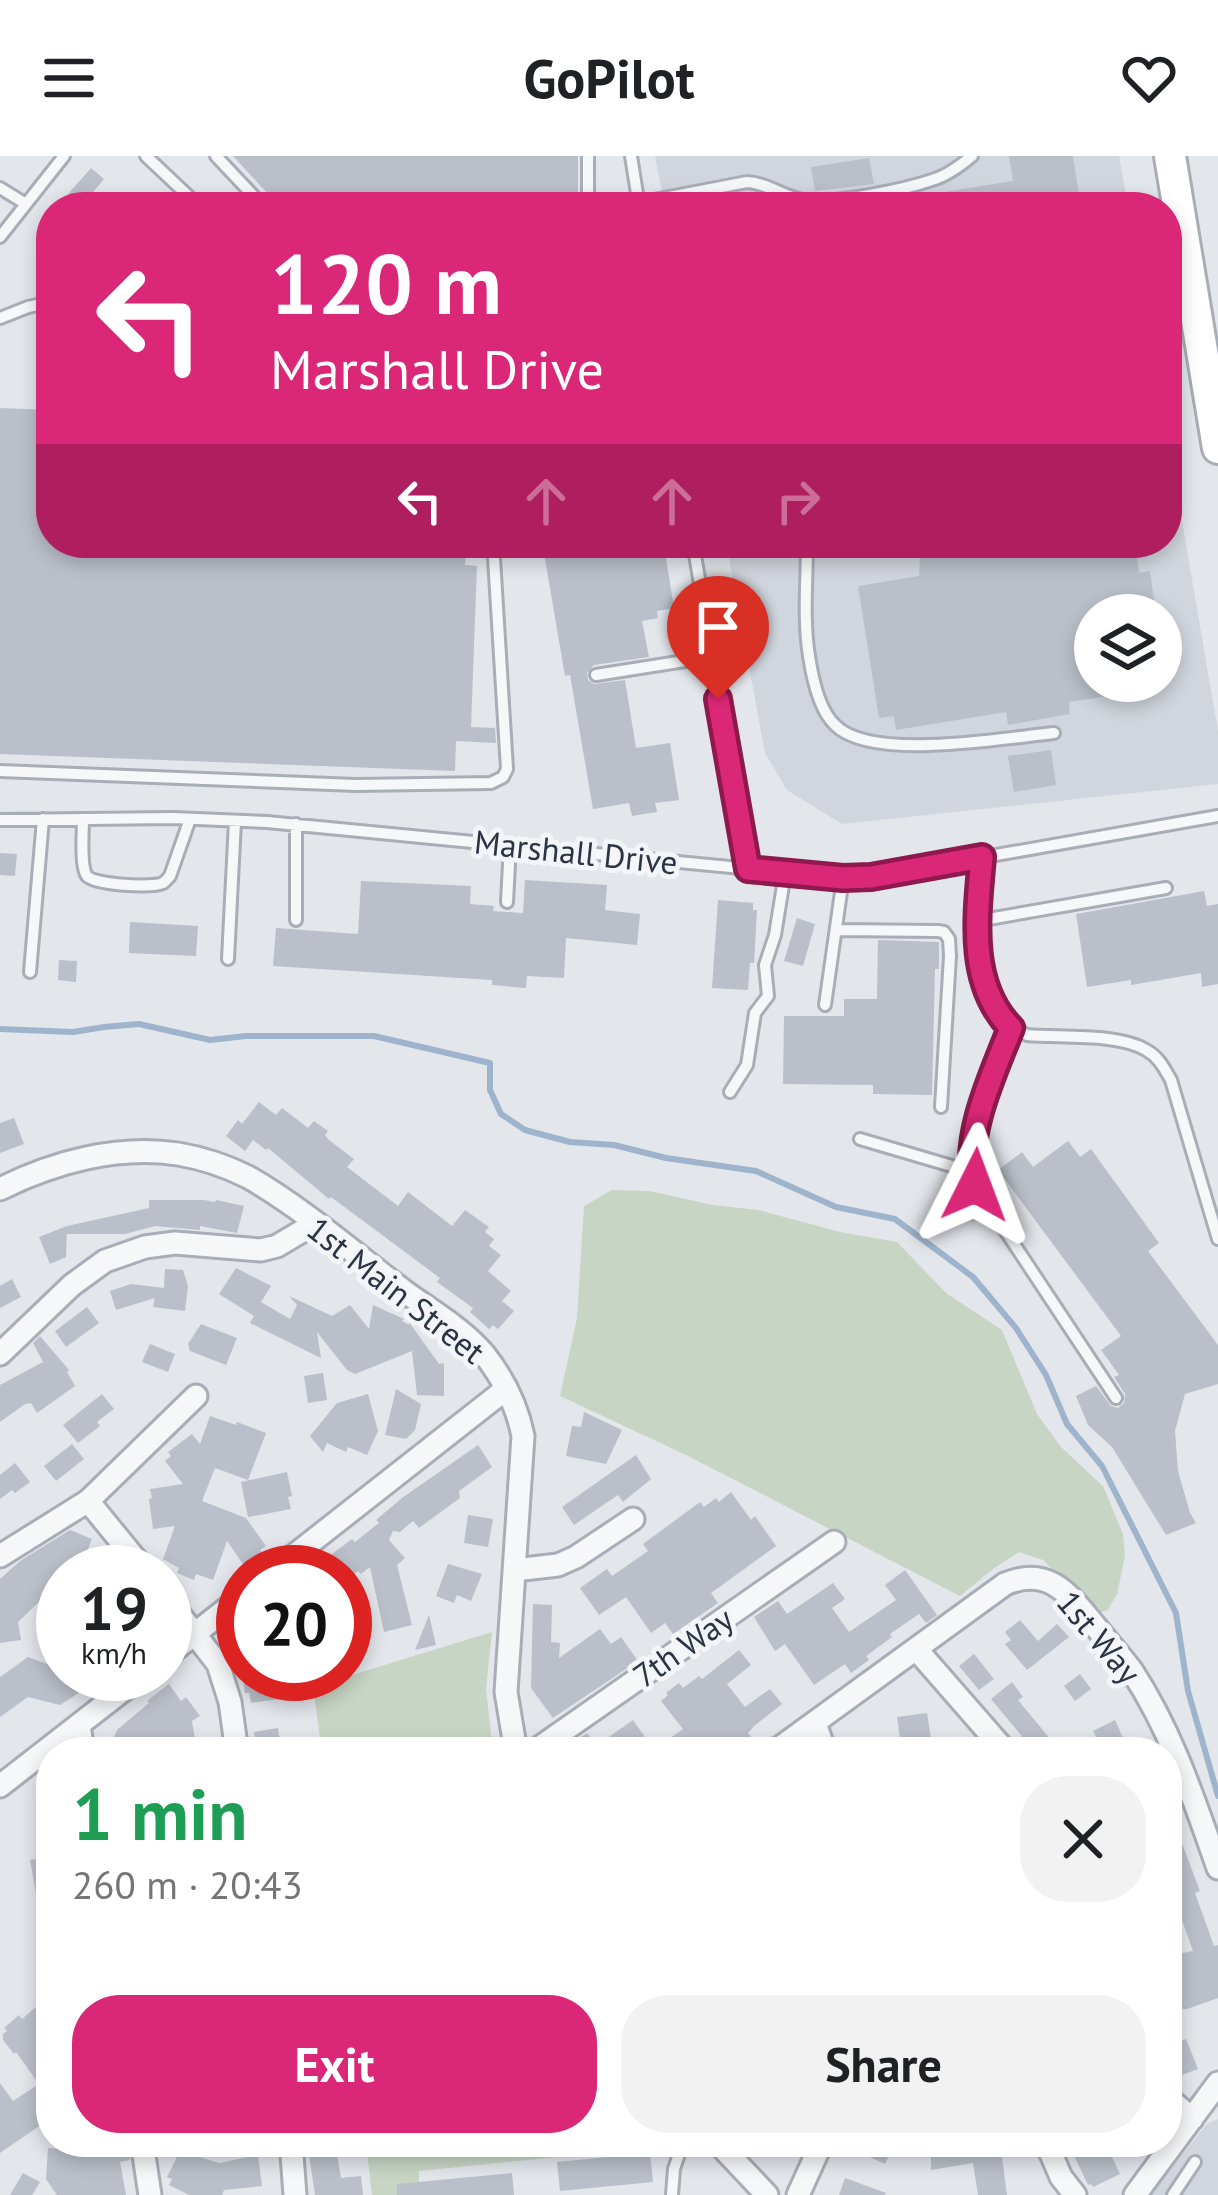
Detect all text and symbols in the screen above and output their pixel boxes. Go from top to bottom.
text: GoPilot [523,43,695,113]
icon: menu [36,45,102,111]
icon: heart [1116,45,1182,111]
text: 120 m [270,228,502,337]
icon: left [72,240,228,396]
text: Marshall Drive [270,334,604,404]
icon: left [387,468,453,534]
icon: ahead [513,468,579,534]
icon: ahead [639,468,705,534]
icon: right [765,468,831,534]
pin [667,576,769,699]
icon: arrive [685,594,751,660]
map controls [1074,594,1182,702]
button: layers [1074,594,1182,702]
street label: Marshall Drive [472,819,680,884]
position arrow [912,1122,1038,1248]
street label: 1st Main Street [299,1207,494,1373]
speed limit sign: 20 [216,1545,372,1701]
text: 19 [80,1569,148,1647]
street label: 1st Way [1048,1581,1151,1693]
street label: 7th Way [624,1596,742,1696]
text: km/h [81,1633,147,1672]
text: 1 min [72,1767,248,1860]
button: close [1020,1776,1146,1902]
text: 260 m · 20:43 [72,1859,303,1910]
button: Exit [72,1995,597,2133]
button: Share [621,1995,1146,2133]

